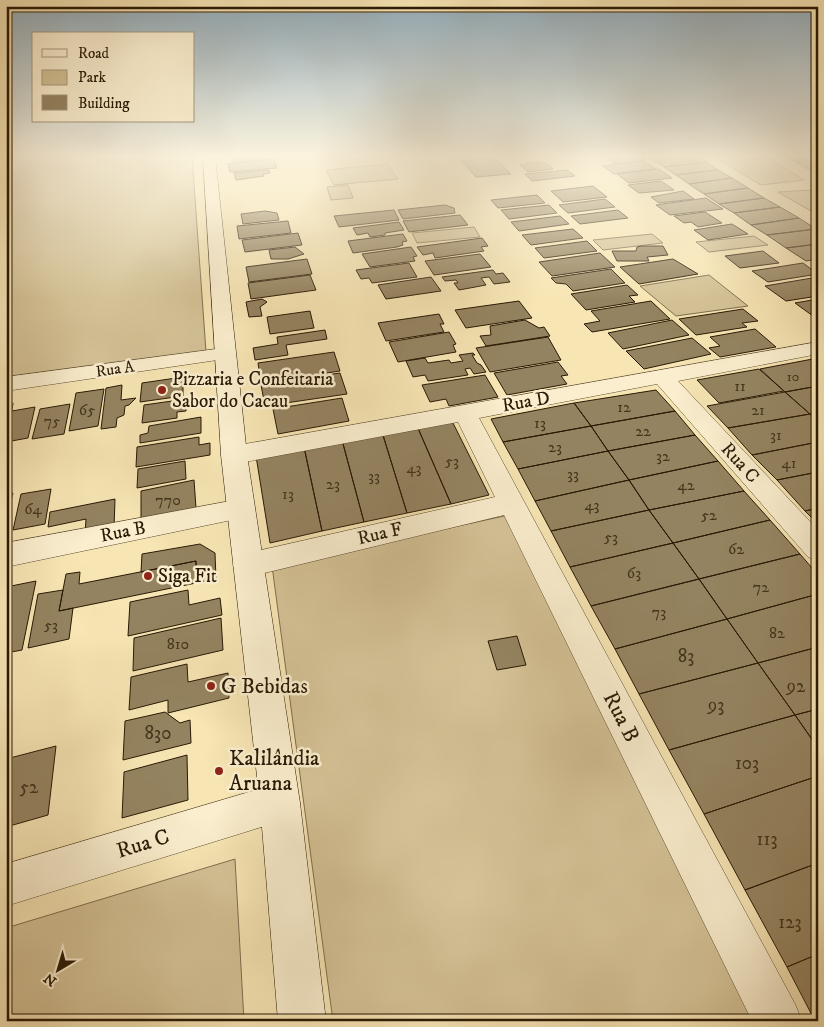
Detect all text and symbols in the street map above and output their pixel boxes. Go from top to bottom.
legend [32,32,195,122]
text: Road [78,44,110,63]
text: Park [78,68,107,87]
text: Building [78,94,130,113]
street label: Rua A [94,356,136,382]
place label: Pizzaria e Confeitaria Sabor do Cacau [172,368,333,413]
house number: 10 [787,368,799,386]
house number: 11 [734,376,746,396]
marker: Pizzaria e Confeitaria Sabor do Cacau [156,384,168,396]
street label: Rua D [500,386,552,418]
house number: 12 [617,397,631,417]
house number: 65 [79,400,95,420]
house number: 21 [751,400,765,420]
house number: 75 [44,411,60,431]
house number: 13 [534,413,546,433]
house number: 22 [635,421,651,441]
house number: 31 [770,425,782,445]
house number: 23 [548,437,562,457]
street label: Rua C [716,438,764,488]
house number: 32 [656,446,670,466]
house number: 53 [445,451,459,471]
house number: 41 [781,453,797,473]
house number: 43 [406,458,422,478]
house number: 33 [567,464,579,484]
house number: 33 [368,466,380,486]
house number: 23 [326,474,340,494]
house number: 42 [677,475,695,495]
house number: 13 [282,484,294,504]
house number: 770 [155,490,181,510]
house number: 43 [584,495,600,515]
house number: 64 [24,499,43,519]
house number: 52 [701,505,717,525]
street label: Rua B [98,516,148,548]
street label: Rua F [355,518,405,550]
house number: 53 [604,527,618,547]
house number: 62 [728,539,744,559]
house number: 63 [627,563,641,583]
place label: Siga Fit [158,565,217,588]
marker: Siga Fit [142,570,154,582]
house number: 72 [753,577,769,597]
house number: 73 [652,602,666,622]
house number: 53 [44,615,58,635]
house number: 82 [769,623,785,643]
house number: 810 [167,634,189,654]
house number: 83 [678,645,694,668]
place label: G Bebidas [221,673,308,700]
house number: 92 [786,675,806,698]
marker: G Bebidas [205,680,217,692]
street label: Rua B [597,687,645,747]
house number: 93 [707,694,724,717]
house number: 830 [145,722,171,745]
place label: Kalilândia Aruana [229,745,320,797]
house number: 103 [735,752,759,775]
marker: Kalilândia Aruana [213,765,225,777]
house number: 52 [20,776,39,799]
street label: Rua C [113,823,173,865]
house number: 113 [756,828,778,851]
house number: 123 [778,911,802,934]
north arrow [32,944,82,994]
text: N [40,969,61,990]

